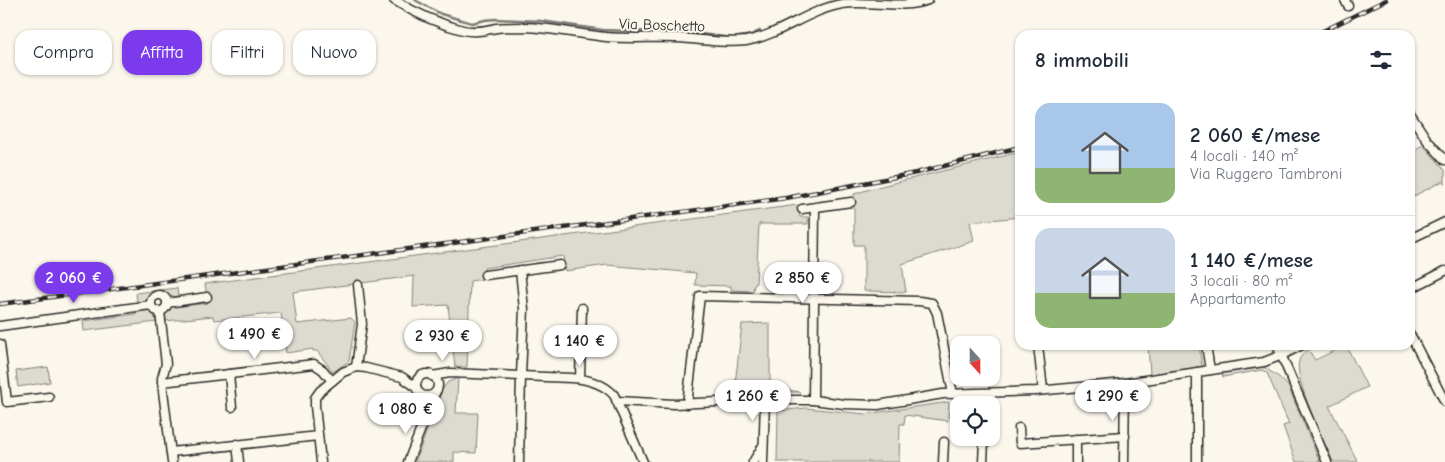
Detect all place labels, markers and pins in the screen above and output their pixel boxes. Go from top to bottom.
pin: 2 060 € [28,262,120,304]
pin: 2 850 € [757,262,849,304]
pin: 1 490 € [209,318,301,360]
pin: 2 930 € [397,320,489,362]
pin: 1 140 € [534,324,626,367]
pin: 1 260 € [707,380,799,422]
pin: 1 290 € [1067,380,1159,422]
pin: 1 080 € [360,392,452,435]

